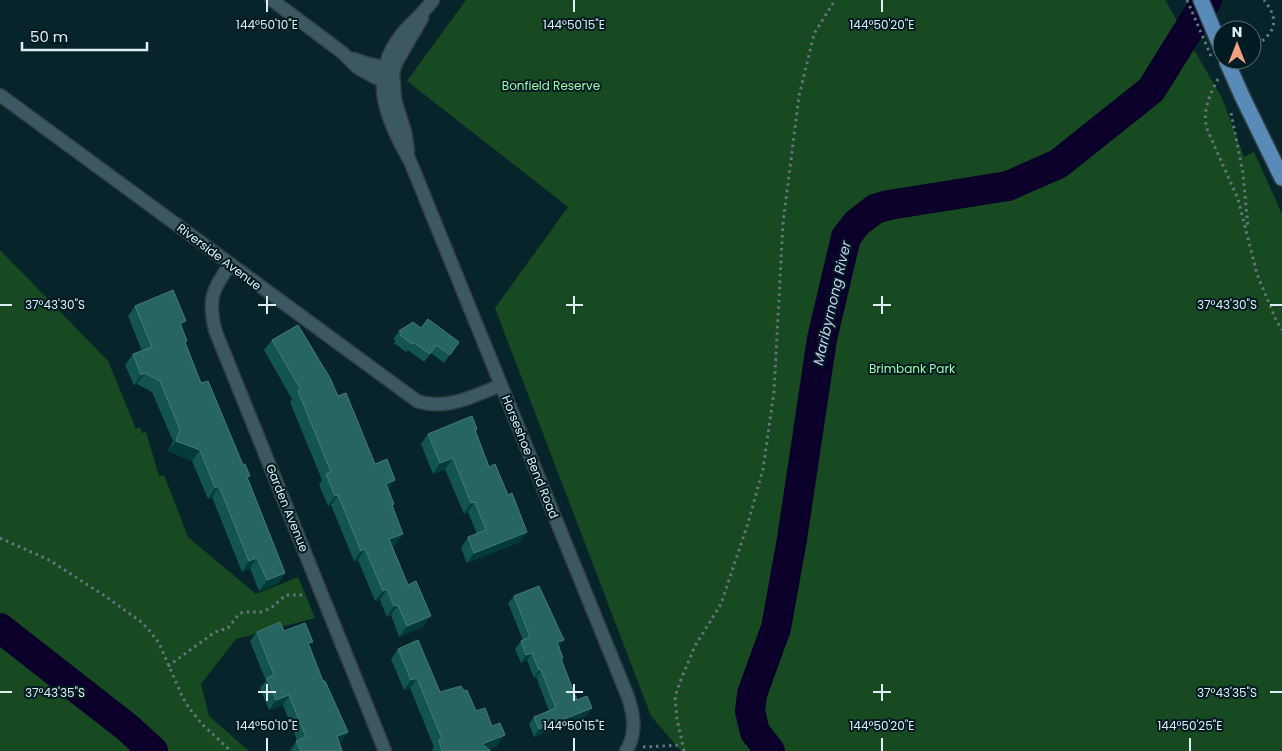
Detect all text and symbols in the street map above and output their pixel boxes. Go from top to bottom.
text: 144°50'10"E [236,16,298,33]
text: 144°50'15"E [543,16,605,33]
text: 144°50'20"E [850,16,914,33]
scale bar [22,20,148,52]
north arrow [1212,20,1262,70]
text: N [1232,22,1242,42]
text: 50 m [30,26,68,47]
park label: Bonfield Reserve [502,77,600,94]
street label: Riverside Avenue [173,219,265,294]
water label: Maribyrnong River [808,238,856,367]
text: 37°43'30"S [25,296,85,313]
text: 37°43'30"S [1197,296,1257,313]
park label: Brimbank Park [869,360,956,377]
street label: Horseshoe Bend Road [498,393,563,521]
street label: Garden Avenue [262,461,313,554]
text: 37°43'35"S [25,684,85,701]
text: 37°43'35"S [1197,684,1257,701]
text: 144°50'10"E [236,717,298,734]
text: 144°50'15"E [543,717,605,734]
text: 144°50'20"E [850,717,914,734]
text: 144°50'25"E [1158,717,1222,734]

